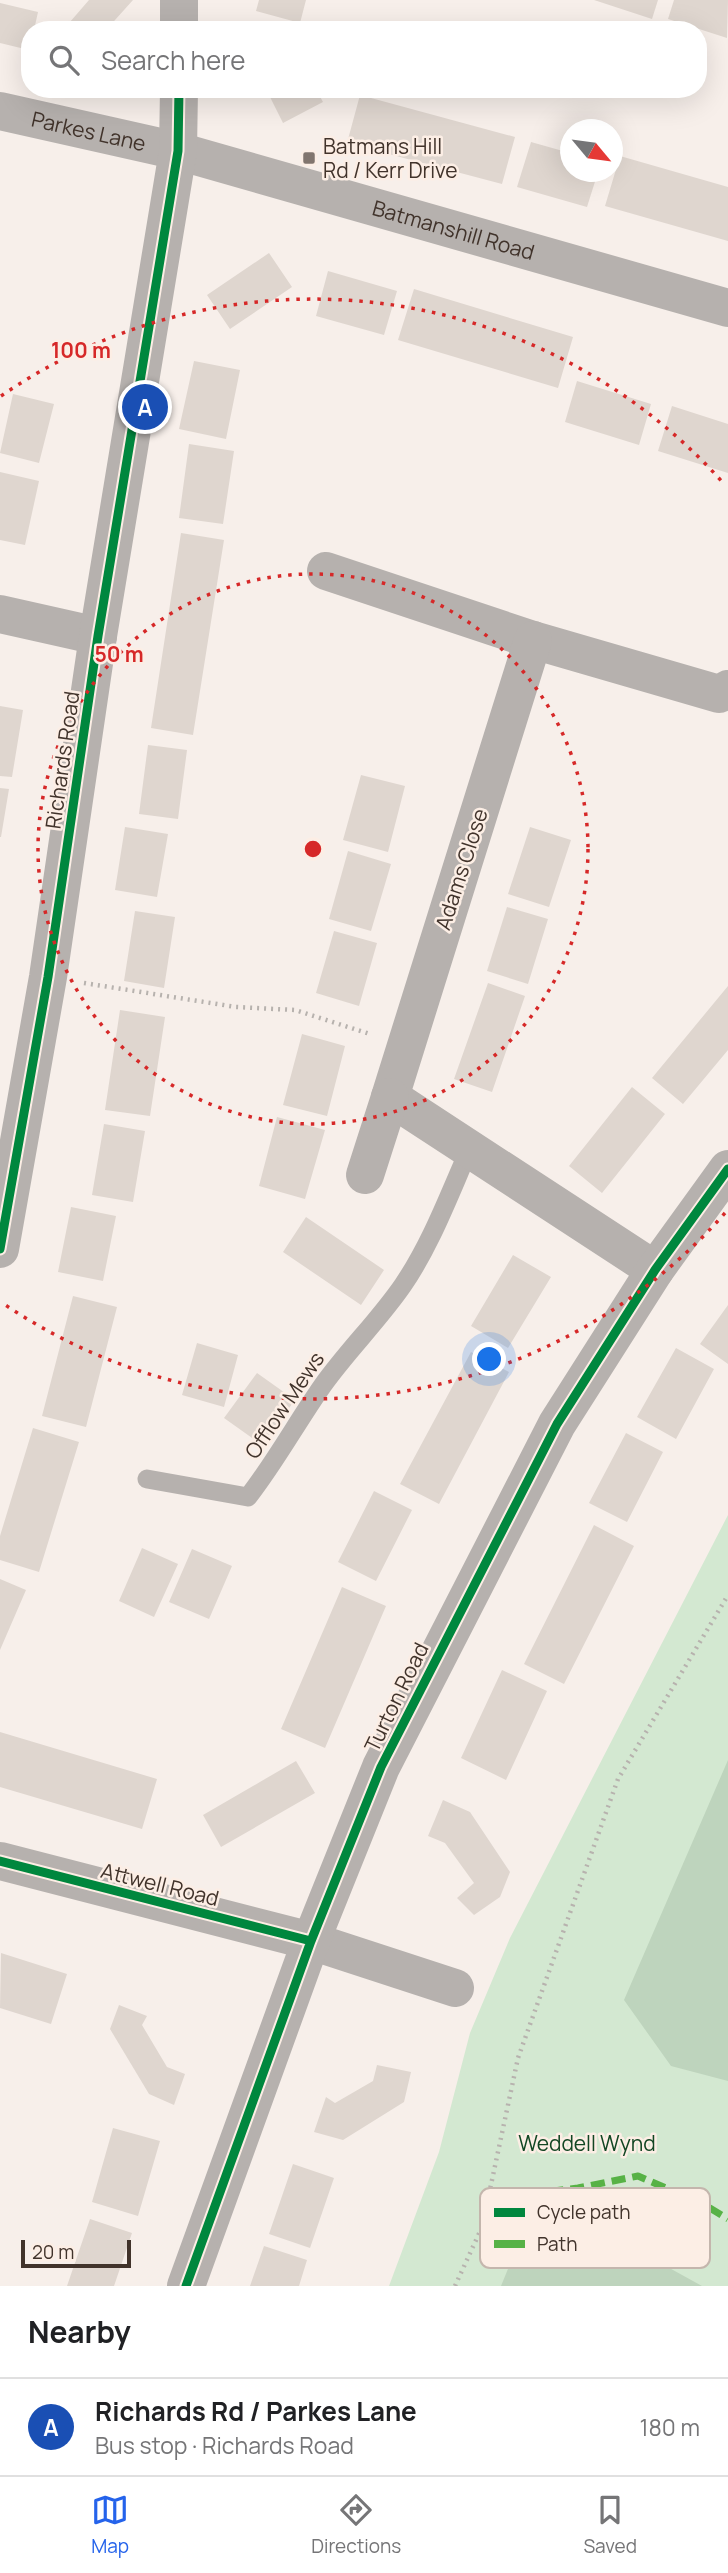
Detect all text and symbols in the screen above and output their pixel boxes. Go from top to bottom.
search box [21,21,707,98]
icon: search [45,41,83,79]
text: Search here [101,42,246,78]
street label: Parkes Lane [29,105,149,157]
north arrow [560,119,623,182]
place label: Batmans Hill Rd / Kerr Drive [323,132,458,184]
marker: Batmans Hill Rd / Kerr Drive [301,150,317,166]
street label: Batmanshill Road [369,193,538,266]
text: 100 m [51,336,111,364]
pin: A [122,381,168,433]
text: 50 m [94,640,144,668]
street label: Richards Road [38,689,86,831]
street label: Adams Close [428,805,494,933]
centre of rings [301,837,325,861]
your location [472,1342,506,1376]
street label: Offlow Mews [238,1346,330,1464]
street label: Turton Road [357,1638,435,1756]
street label: Attwell Road [98,1856,222,1912]
park label: Weddell Wynd [518,2129,656,2157]
legend [480,2188,710,2268]
text: Cycle path [537,2199,631,2225]
text: Path [537,2231,577,2257]
scale bar [21,2237,131,2269]
text: 20 m [32,2239,74,2265]
text: Nearby [28,2311,131,2352]
text: Richards Rd / Parkes Lane [95,2393,417,2429]
text: A [43,2411,59,2443]
text: 180 m [640,2411,700,2443]
text: Bus stop · Richards Road [95,2429,354,2461]
tab: Map [91,2491,129,2559]
tab: Directions [311,2491,401,2559]
tab: Saved [583,2491,637,2559]

